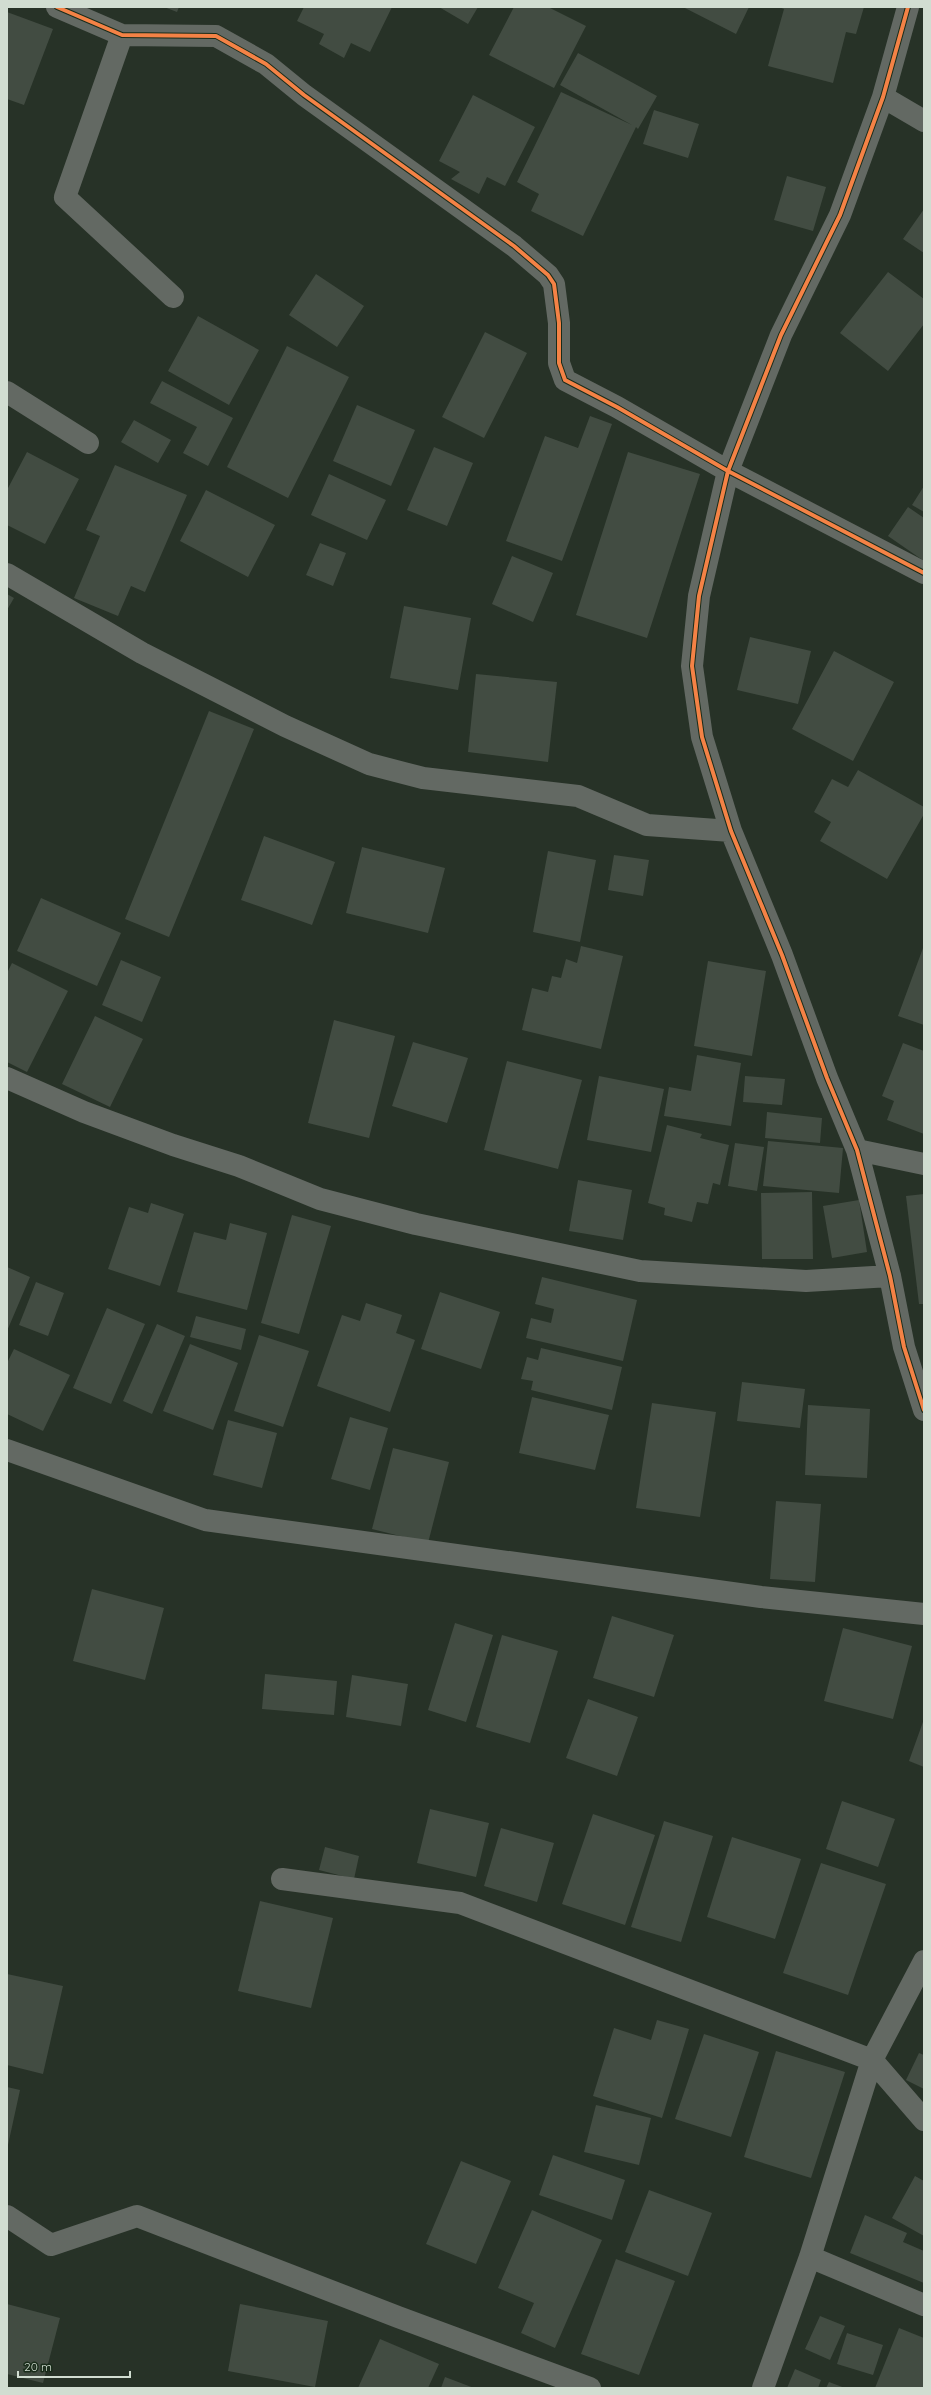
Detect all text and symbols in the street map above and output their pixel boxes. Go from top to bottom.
scale bar [18,2353,130,2379]
text: 20 m [24,2359,52,2374]

